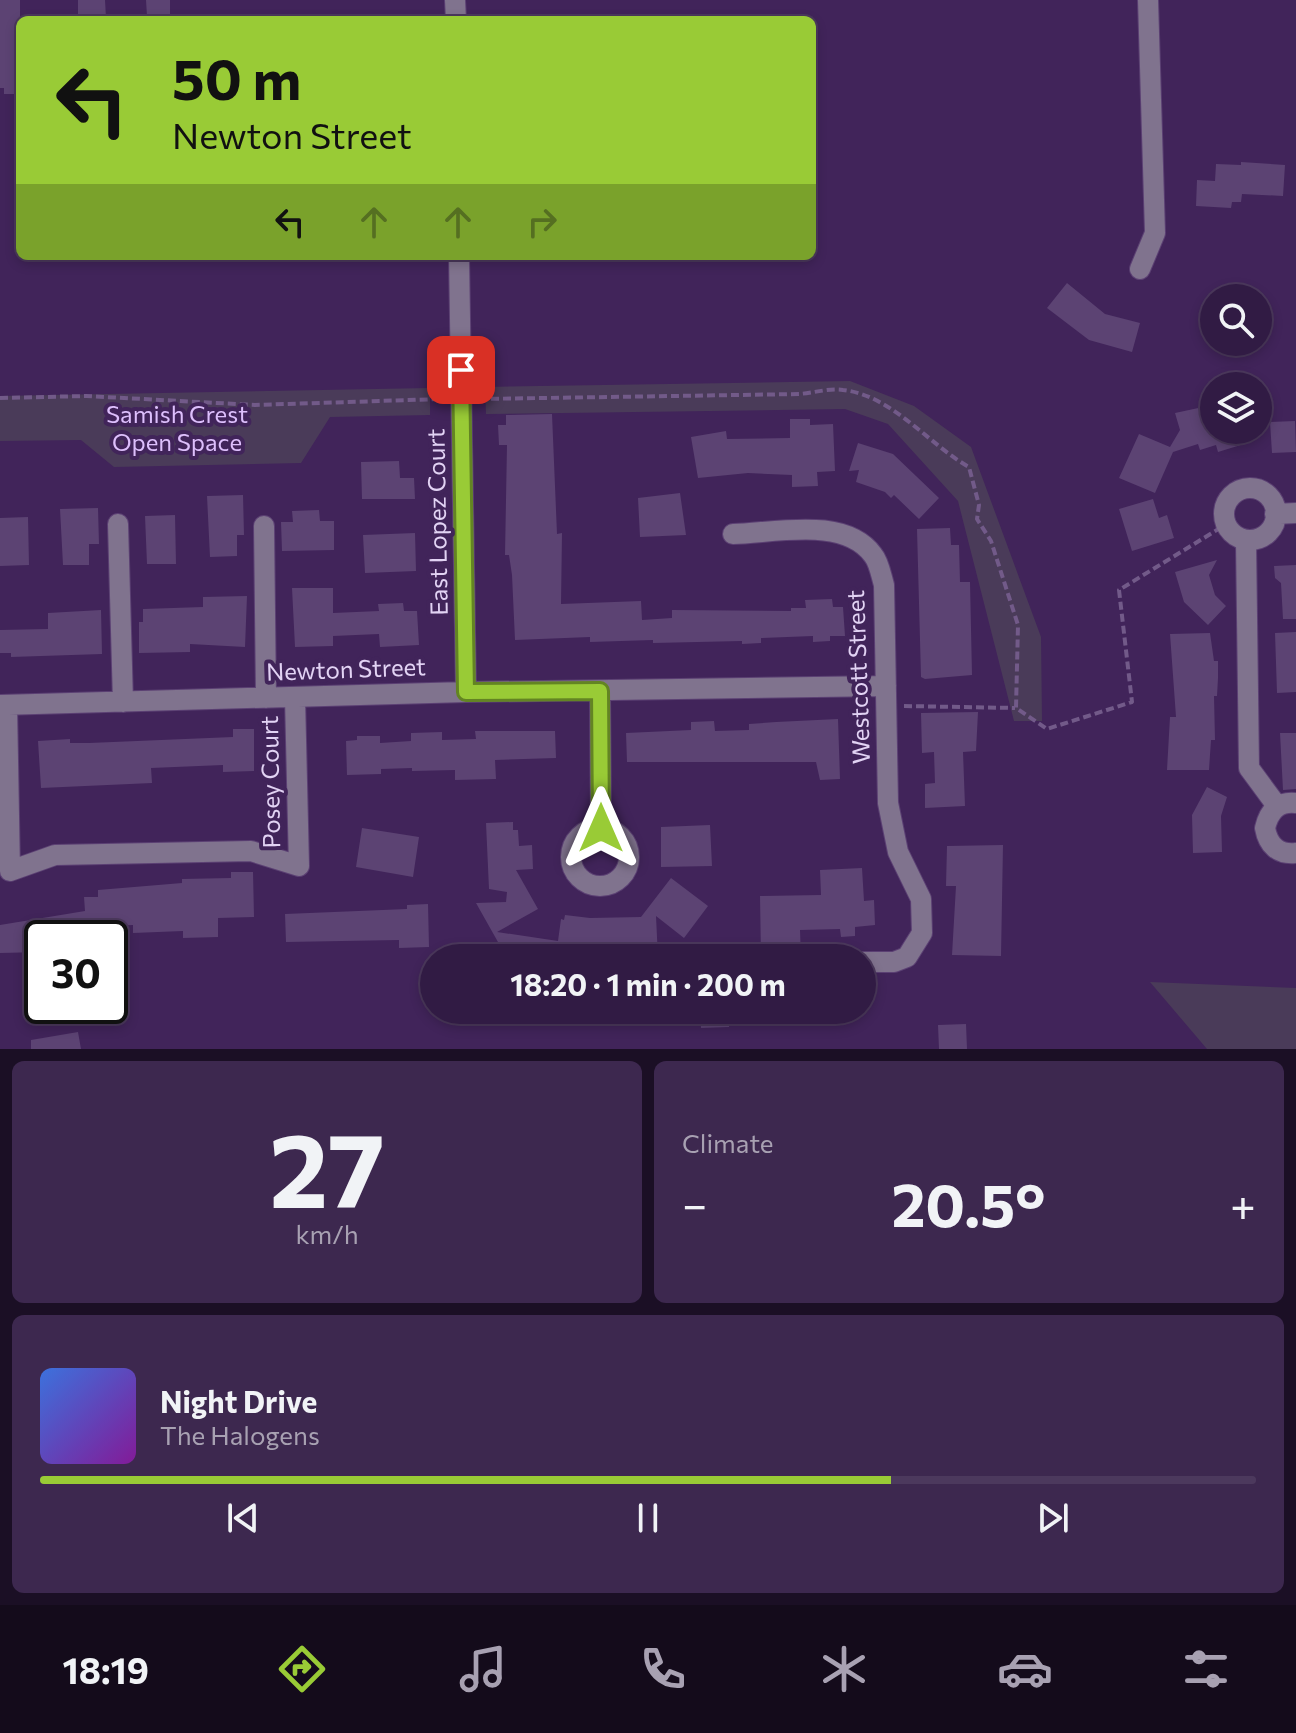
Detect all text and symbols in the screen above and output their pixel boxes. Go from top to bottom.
text: 50 m [172,43,301,112]
icon: left [40,48,144,152]
text: Newton Street [172,112,412,156]
icon: left [268,200,312,244]
icon: ahead [352,200,396,244]
icon: ahead [436,200,480,244]
icon: right [520,200,564,244]
map controls [1200,284,1272,444]
button: search [1200,284,1272,356]
pin [427,336,495,404]
icon: arrive [439,348,483,392]
button: layers [1200,372,1272,444]
park label: Samish Crest Open Space [106,399,248,456]
street label: East Lopez Court [420,428,453,616]
street label: Westcott Street [840,589,875,765]
street label: Newton Street [266,651,426,686]
street label: Posey Court [254,715,285,849]
position arrow [559,786,643,870]
speed limit sign: 30 [24,920,128,1024]
text: 18:20 · 1 min · 200 m [510,965,786,1002]
text: 27 [269,1102,385,1229]
text: Climate [682,1127,774,1158]
text: 20.5° [892,1166,1046,1239]
text: − [682,1176,707,1230]
text: + [1230,1176,1256,1230]
text: km/h [295,1218,359,1249]
text: Night Drive [160,1382,317,1419]
text: The Halogens [160,1419,320,1450]
icon: previous [221,1496,265,1540]
icon: pause [626,1496,670,1540]
icon: next [1031,1496,1075,1540]
icon: directions [274,1641,330,1697]
icon: music [455,1641,511,1697]
icon: phone [635,1641,691,1697]
icon: climate [816,1641,872,1697]
icon: car [997,1641,1053,1697]
icon: filters [1178,1641,1234,1697]
text: 18:19 [62,1647,149,1691]

